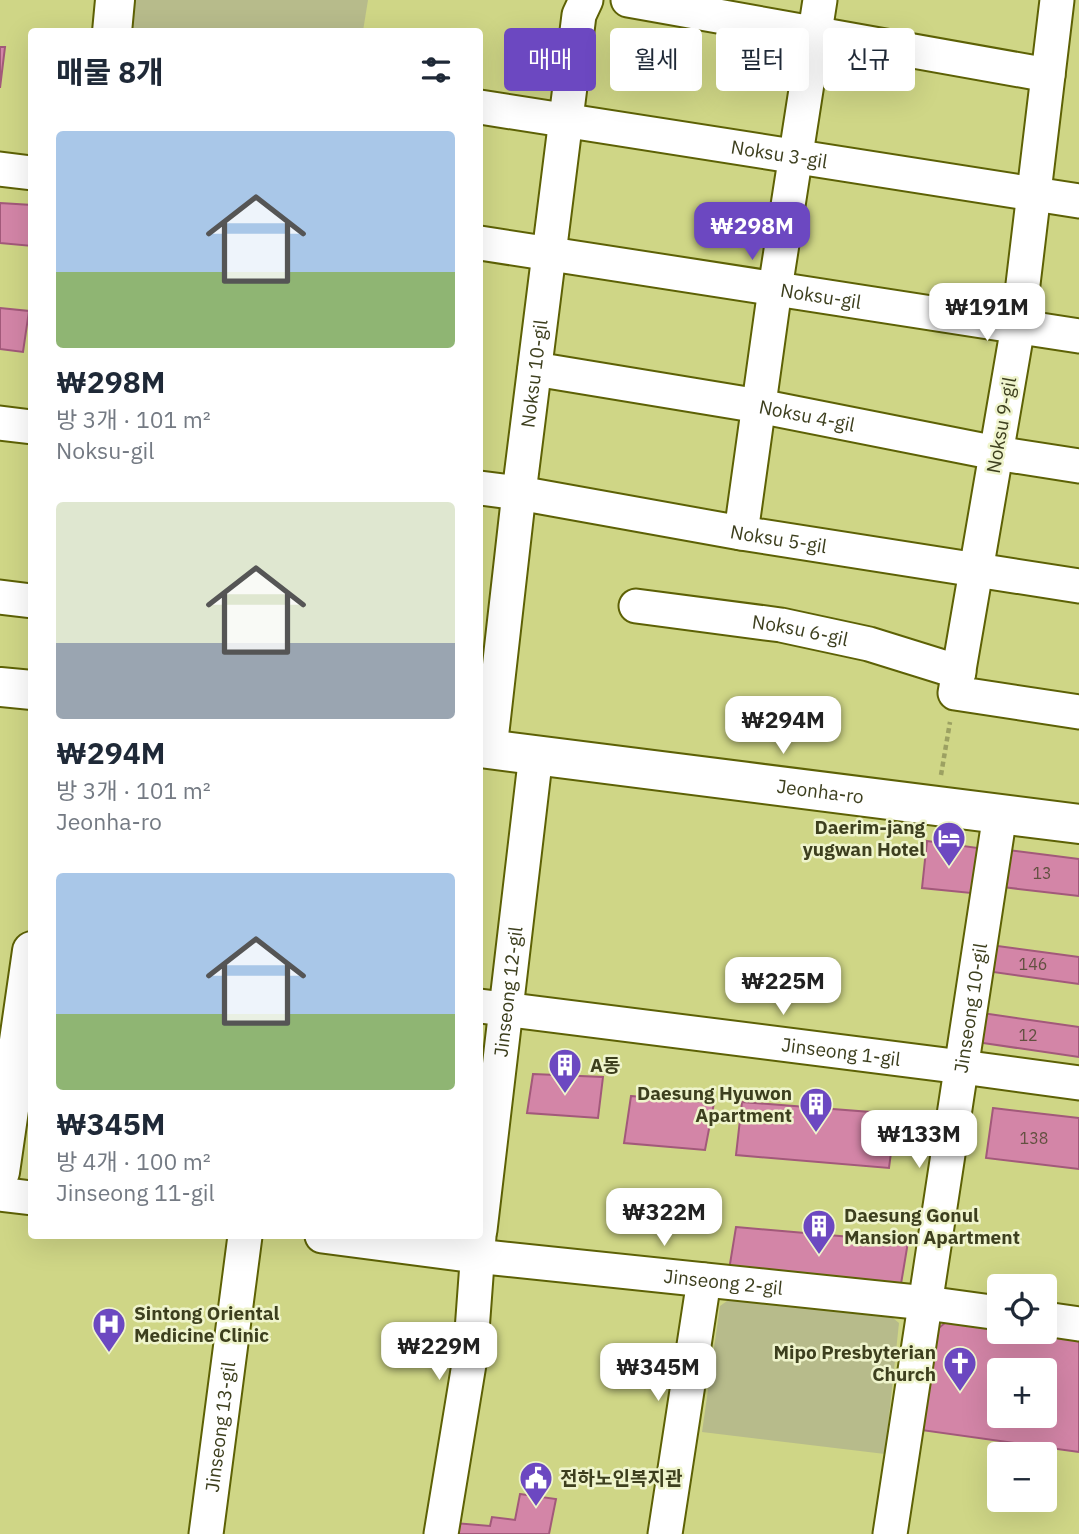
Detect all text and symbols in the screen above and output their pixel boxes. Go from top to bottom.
chip: 매매 [504,28,596,91]
chip: 월세 [610,28,702,91]
chip: 필터 [716,28,809,91]
chip: 신규 [823,28,915,91]
icon: filters [417,51,455,89]
text: 매물 8개 [56,52,164,91]
street label: Noksu 3-gil [729,135,829,173]
icon: home [193,176,319,302]
pin: ₩298M [703,202,801,262]
text: ₩298M [710,210,794,240]
street label: Noksu-gil [779,278,863,314]
pin: ₩191M [938,284,1036,343]
text: ₩191M [945,291,1029,321]
street label: Noksu 10-gil [515,318,553,429]
text: ₩298M [56,362,165,401]
street label: Noksu 9-gil [981,375,1021,475]
street label: Noksu 4-gil [757,394,857,437]
text: 방 3개 · 101 m² [56,404,211,434]
text: Noksu-gil [56,435,155,465]
street label: Noksu 5-gil [728,519,829,558]
icon: home [193,547,319,673]
street label: Noksu 6-gil [751,609,850,651]
pin: ₩294M [734,696,832,756]
text: ₩294M [741,704,825,734]
text: ₩294M [56,733,165,772]
street label: Jeonha-ro [775,774,865,809]
text: 방 3개 · 101 m² [56,775,211,805]
text: Jeonha-ro [56,806,162,836]
place label: Daerim-jang yugwan Hotel [803,815,926,861]
hotel icon: Daerim-jang yugwan Hotel [930,819,968,868]
house number: 13 [1032,863,1052,883]
icon: home [193,918,319,1044]
street label: Jinseong 12-gil [488,925,528,1058]
street label: Jinseong 10-gil [949,941,992,1075]
house number: 146 [1019,954,1047,974]
pin: ₩225M [734,958,832,1017]
text: ₩225M [741,965,825,995]
house number: 12 [1018,1025,1038,1045]
street label: Jinseong 1-gil [780,1032,902,1071]
building icon: A동 [546,1046,584,1095]
place label: A동 [590,1053,621,1077]
place label: Daesung Hyuwon Apartment [637,1081,792,1127]
building icon: Daesung Hyuwon Apartment [797,1085,835,1134]
text: ₩345M [56,1104,165,1143]
pin: ₩133M [870,1110,968,1170]
text: ₩133M [877,1118,961,1148]
house number: 138 [1020,1128,1048,1148]
text: 방 4개 · 100 m² [56,1146,211,1176]
text: Jinseong 11-gil [56,1177,215,1207]
pin: ₩322M [615,1188,713,1248]
text: ₩322M [622,1196,706,1226]
place label: Daesung Gonul Mansion Apartment [844,1203,1020,1249]
building icon: Daesung Gonul Mansion Apartment [800,1207,838,1256]
street label: Jinseong 2-gil [662,1264,784,1300]
map controls [987,1274,1057,1512]
button: locate [987,1274,1057,1344]
place label: Sintong Oriental Medicine Clinic [134,1301,280,1347]
hospital icon: Sintong Oriental Medicine Clinic [90,1305,128,1354]
pin: ₩229M [390,1322,488,1382]
text: ₩229M [397,1330,481,1360]
place label: Mipo Presbyterian Church [774,1340,936,1386]
pin: ₩345M [609,1344,707,1403]
church icon: Mipo Presbyterian Church [941,1344,979,1393]
text: ₩345M [616,1351,700,1381]
button: + [987,1358,1057,1428]
street label: Jinseong 13-gil [200,1360,240,1494]
button: − [987,1442,1057,1512]
public building icon: 전하노인복지관 [517,1459,555,1508]
place label: 전하노인복지관 [560,1466,683,1490]

